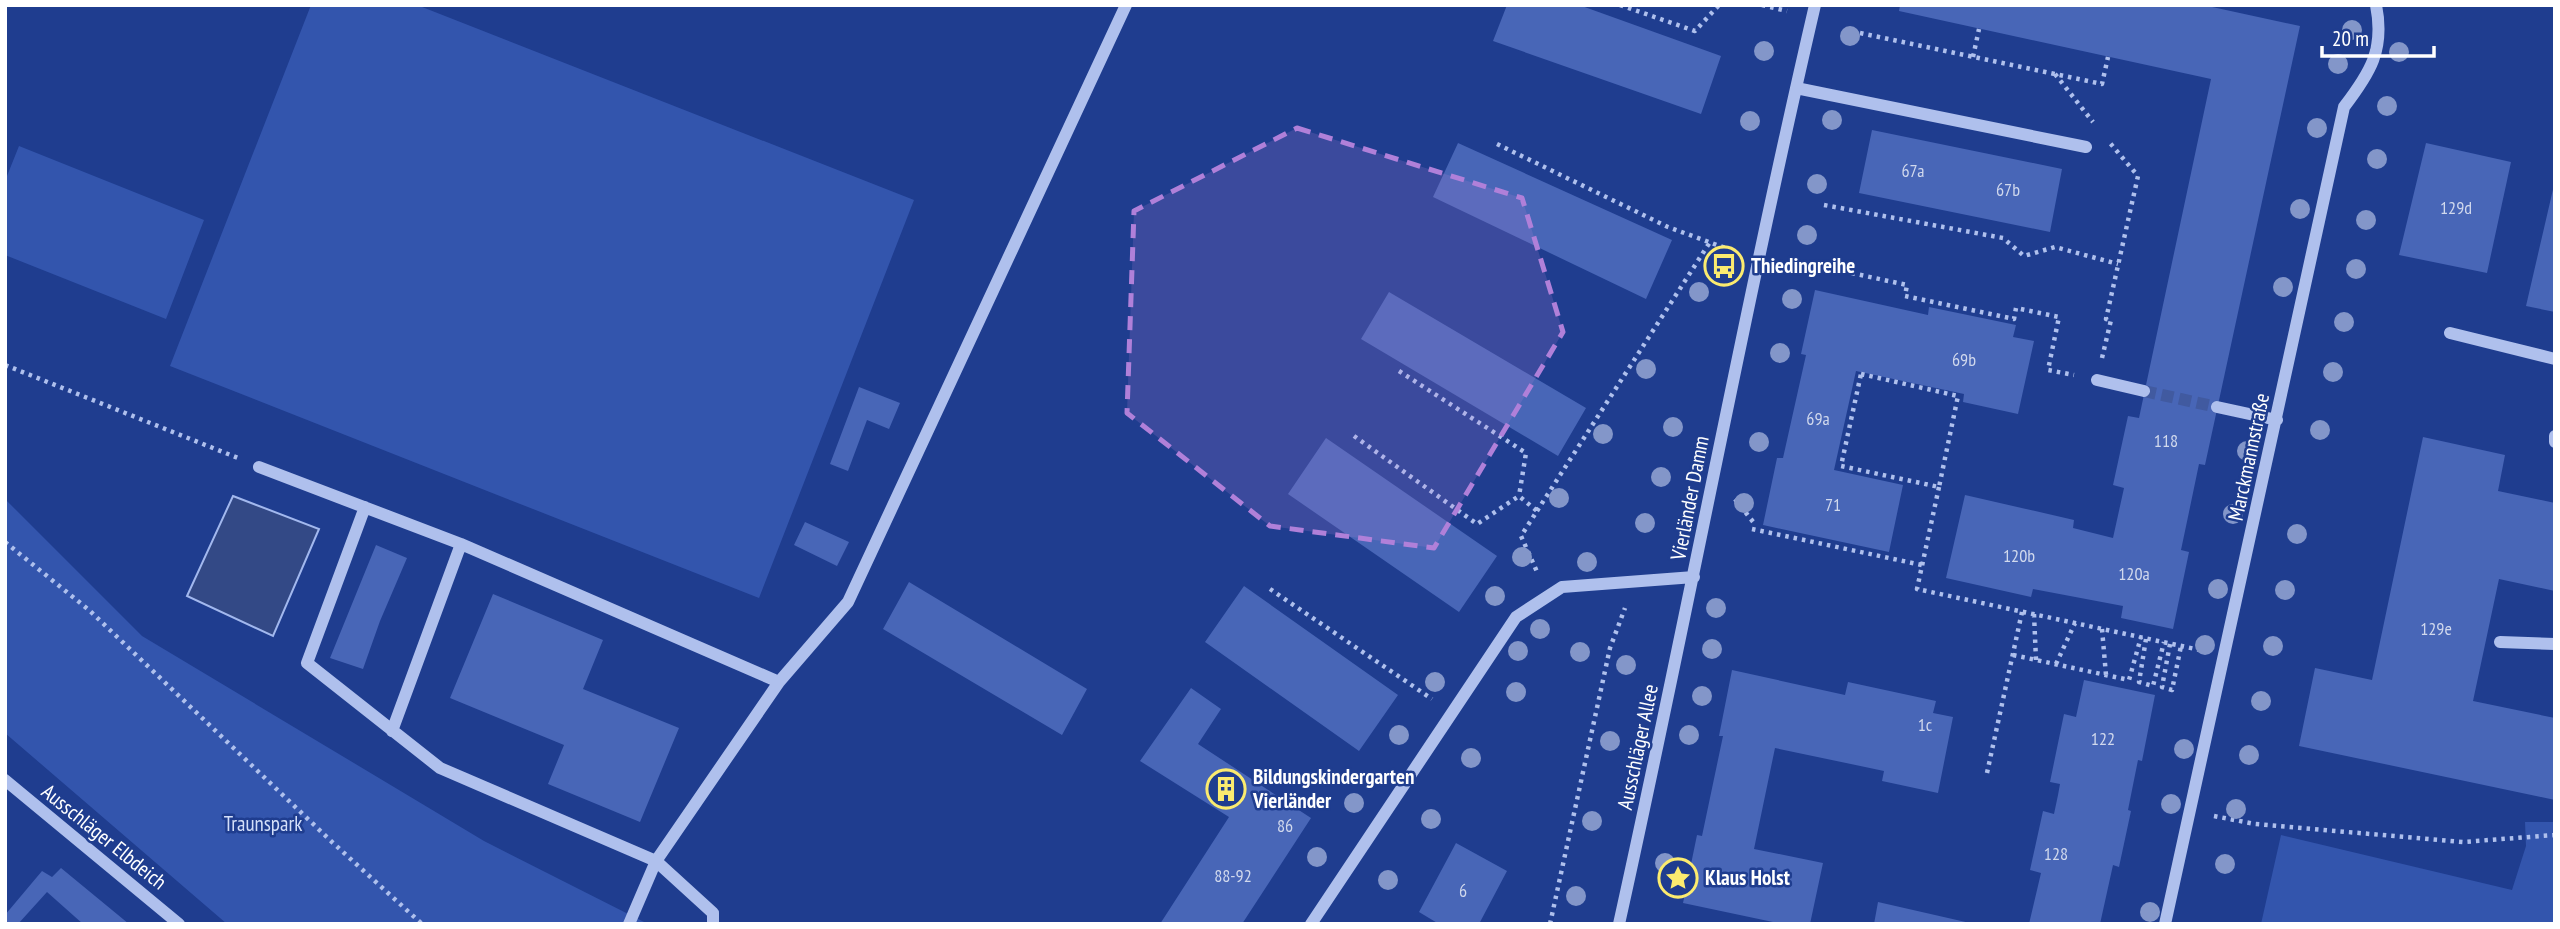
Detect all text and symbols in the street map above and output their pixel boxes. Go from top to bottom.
scale bar [2322,14,2434,58]
text: 20 m [2332,25,2369,52]
house number: 67a [1901,159,1925,182]
house number: 67b [1996,178,2020,201]
house number: 129d [2440,196,2472,219]
bus stop icon: Thiedingreihe [1703,245,1745,287]
place label: Thiedingreihe [1751,252,1855,279]
house number: 69b [1952,348,1976,371]
street label: Marckmannstraße [2222,391,2275,523]
house number: 69a [1806,407,1830,430]
house number: 118 [2154,429,2178,452]
street label: Vierländer Damm [1664,434,1715,563]
house number: 71 [1825,493,1841,516]
house number: 120b [2003,544,2035,567]
house number: 120a [2118,562,2150,585]
house number: 129e [2420,617,2452,640]
street label: Ausschläger Allee [1611,682,1664,812]
house number: 1c [1918,713,1933,736]
house number: 122 [2091,727,2115,750]
place label: Bildungskindergarten Vierländer [1252,763,1414,814]
building icon: Bildungskindergarten Vierländer [1205,768,1247,810]
street label: Ausschläger Elbdeich [36,778,172,895]
park label: Traunspark [224,810,302,837]
house number: 86 [1277,814,1293,837]
house number: 128 [2044,842,2068,865]
place icon: Klaus Holst [1657,857,1699,899]
house number: 88-92 [1214,864,1252,887]
place label: Klaus Holst [1705,864,1790,891]
house number: 6 [1459,879,1467,902]

